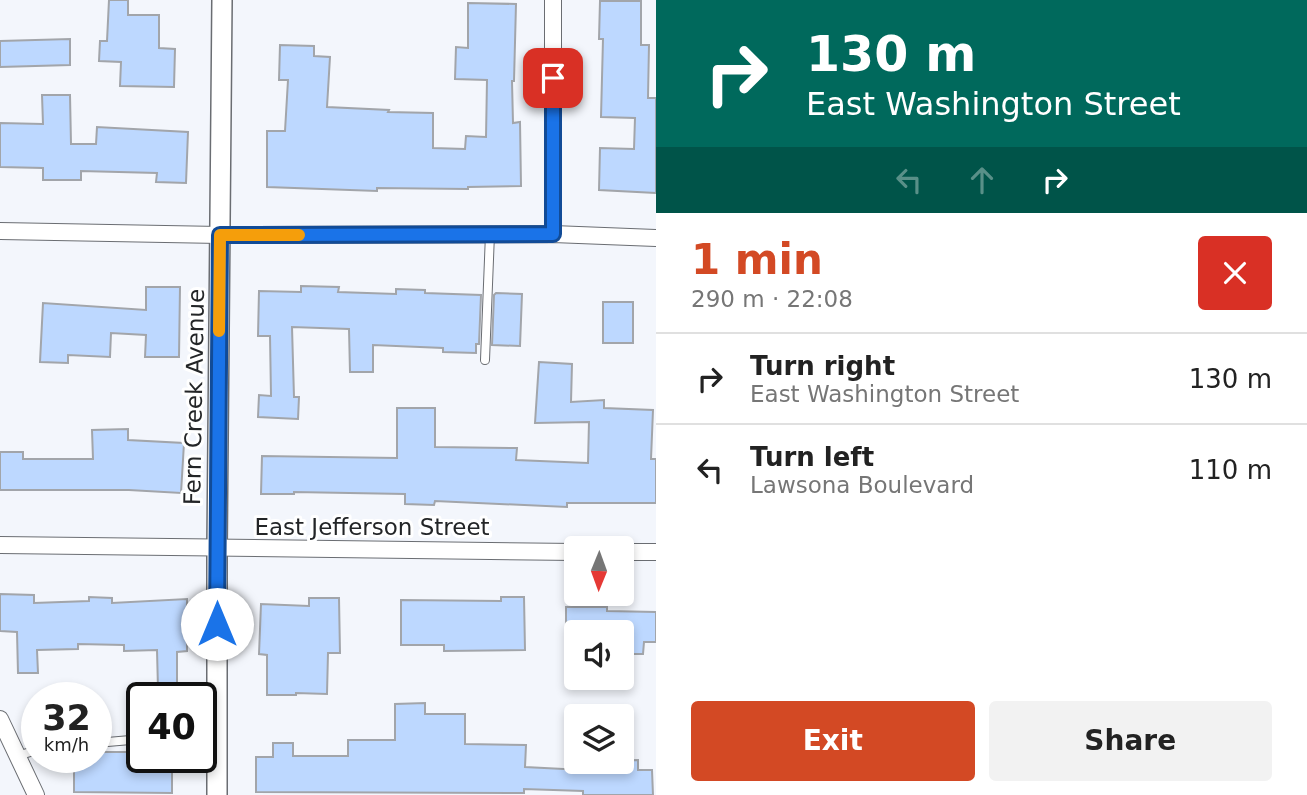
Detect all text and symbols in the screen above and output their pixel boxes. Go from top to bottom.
text: 130 m [806,26,976,83]
icon: right [691,28,782,119]
pin [523,48,583,108]
icon: arrive [534,59,572,97]
text: East Washington Street [806,85,1181,123]
icon: left [890,161,928,199]
icon: ahead [963,161,1001,199]
icon: right [1036,161,1074,199]
text: 1 min [691,235,823,284]
button: close [1198,236,1272,310]
text: 290 m · 22:08 [691,286,853,312]
street label: Fern Creek Avenue [179,289,209,505]
text: Turn right [750,351,895,381]
icon: right [691,360,729,398]
text: 130 m [1189,364,1272,394]
text: East Washington Street [750,381,1019,407]
text: Turn left [750,442,874,472]
icon: left [691,451,729,489]
text: 110 m [1189,455,1272,485]
text: Lawsona Boulevard [750,472,974,498]
street label: East Jefferson Street [254,514,490,540]
north arrow [564,536,634,606]
map controls [564,536,634,774]
position arrow [180,587,254,661]
button: sound [564,620,634,690]
speed limit sign: 40 [126,682,217,773]
text: 32 [42,698,91,738]
button: Exit [691,701,975,781]
button: Share [989,701,1272,781]
button: layers [564,704,634,774]
text: km/h [44,734,89,755]

